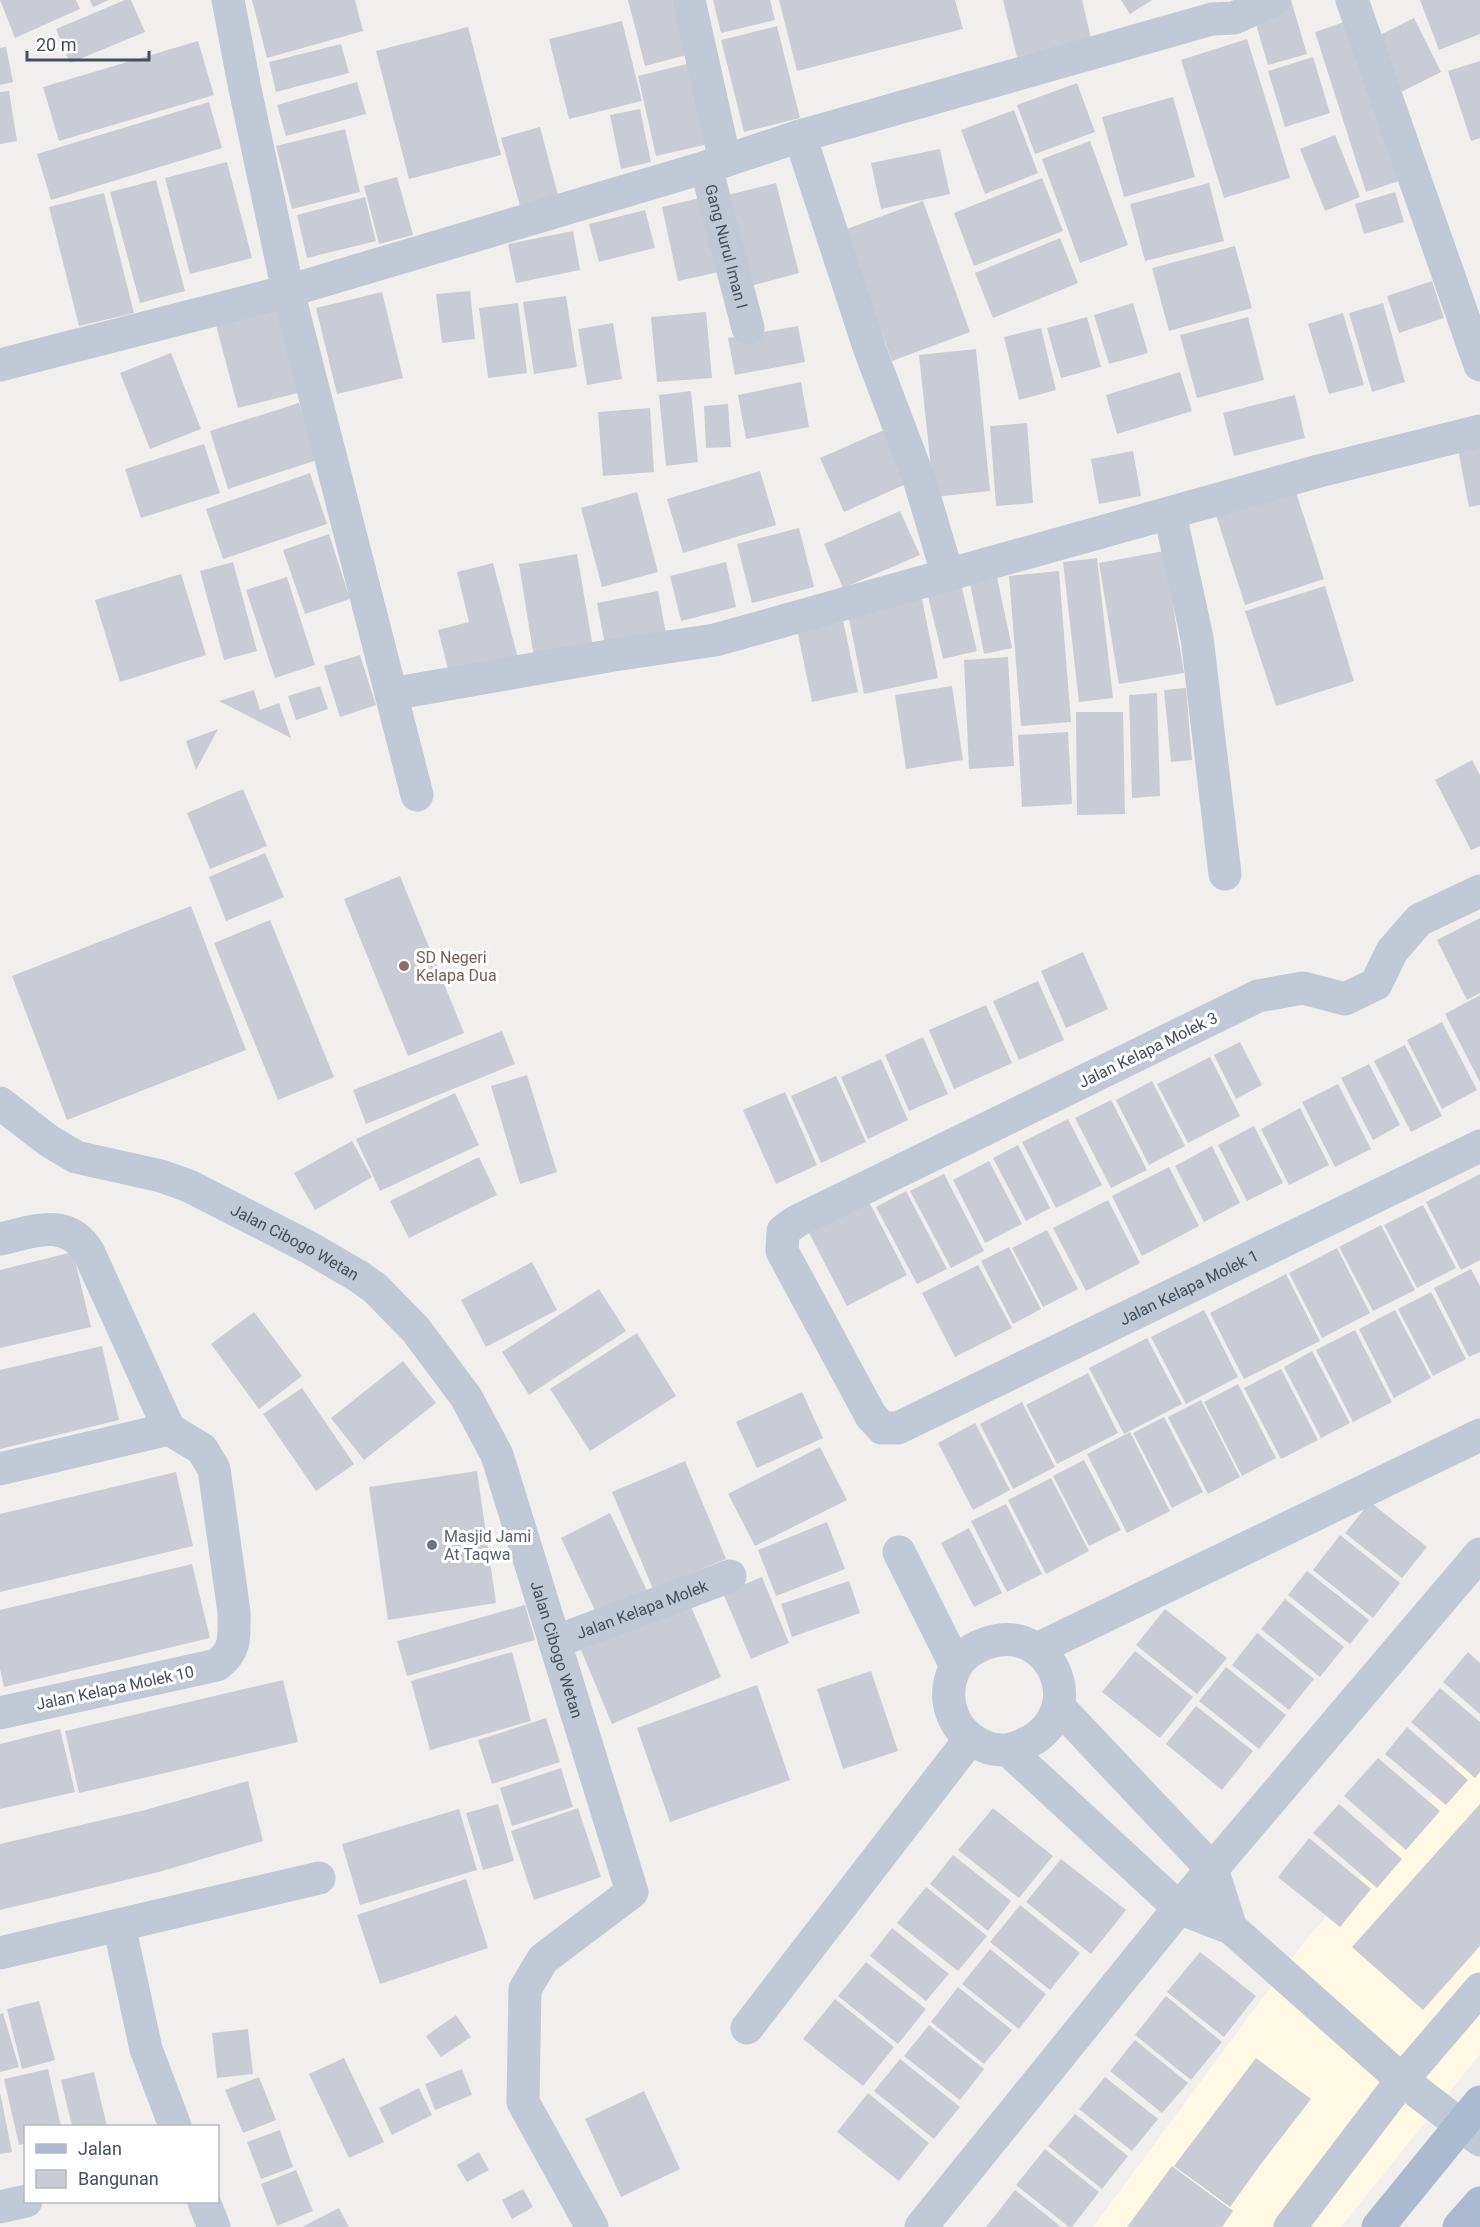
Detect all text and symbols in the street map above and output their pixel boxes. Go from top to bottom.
scale bar [27,24,148,62]
text: 20 m [36,34,76,55]
street label: Gang Nurul Iman I [701,182,752,311]
place label: SD Negeri Kelapa Dua [416,948,497,985]
marker: SD Negeri Kelapa Dua [397,959,411,973]
street label: Jalan Kelapa Molek 3 [1076,1008,1220,1092]
street label: Jalan Cibogo Wetan [228,1200,362,1284]
street label: Jalan Kelapa Molek 1 [1116,1245,1261,1329]
place label: Masjid Jami At Taqwa [444,1527,531,1564]
marker: Masjid Jami At Taqwa [425,1538,439,1552]
street label: Jalan Kelapa Molek [574,1575,711,1643]
street label: Jalan Cibogo Wetan [527,1578,587,1720]
street label: Jalan Kelapa Molek 10 [34,1662,196,1714]
legend [24,2125,219,2203]
text: Jalan [78,2138,122,2159]
text: Bangunan [78,2168,159,2189]

